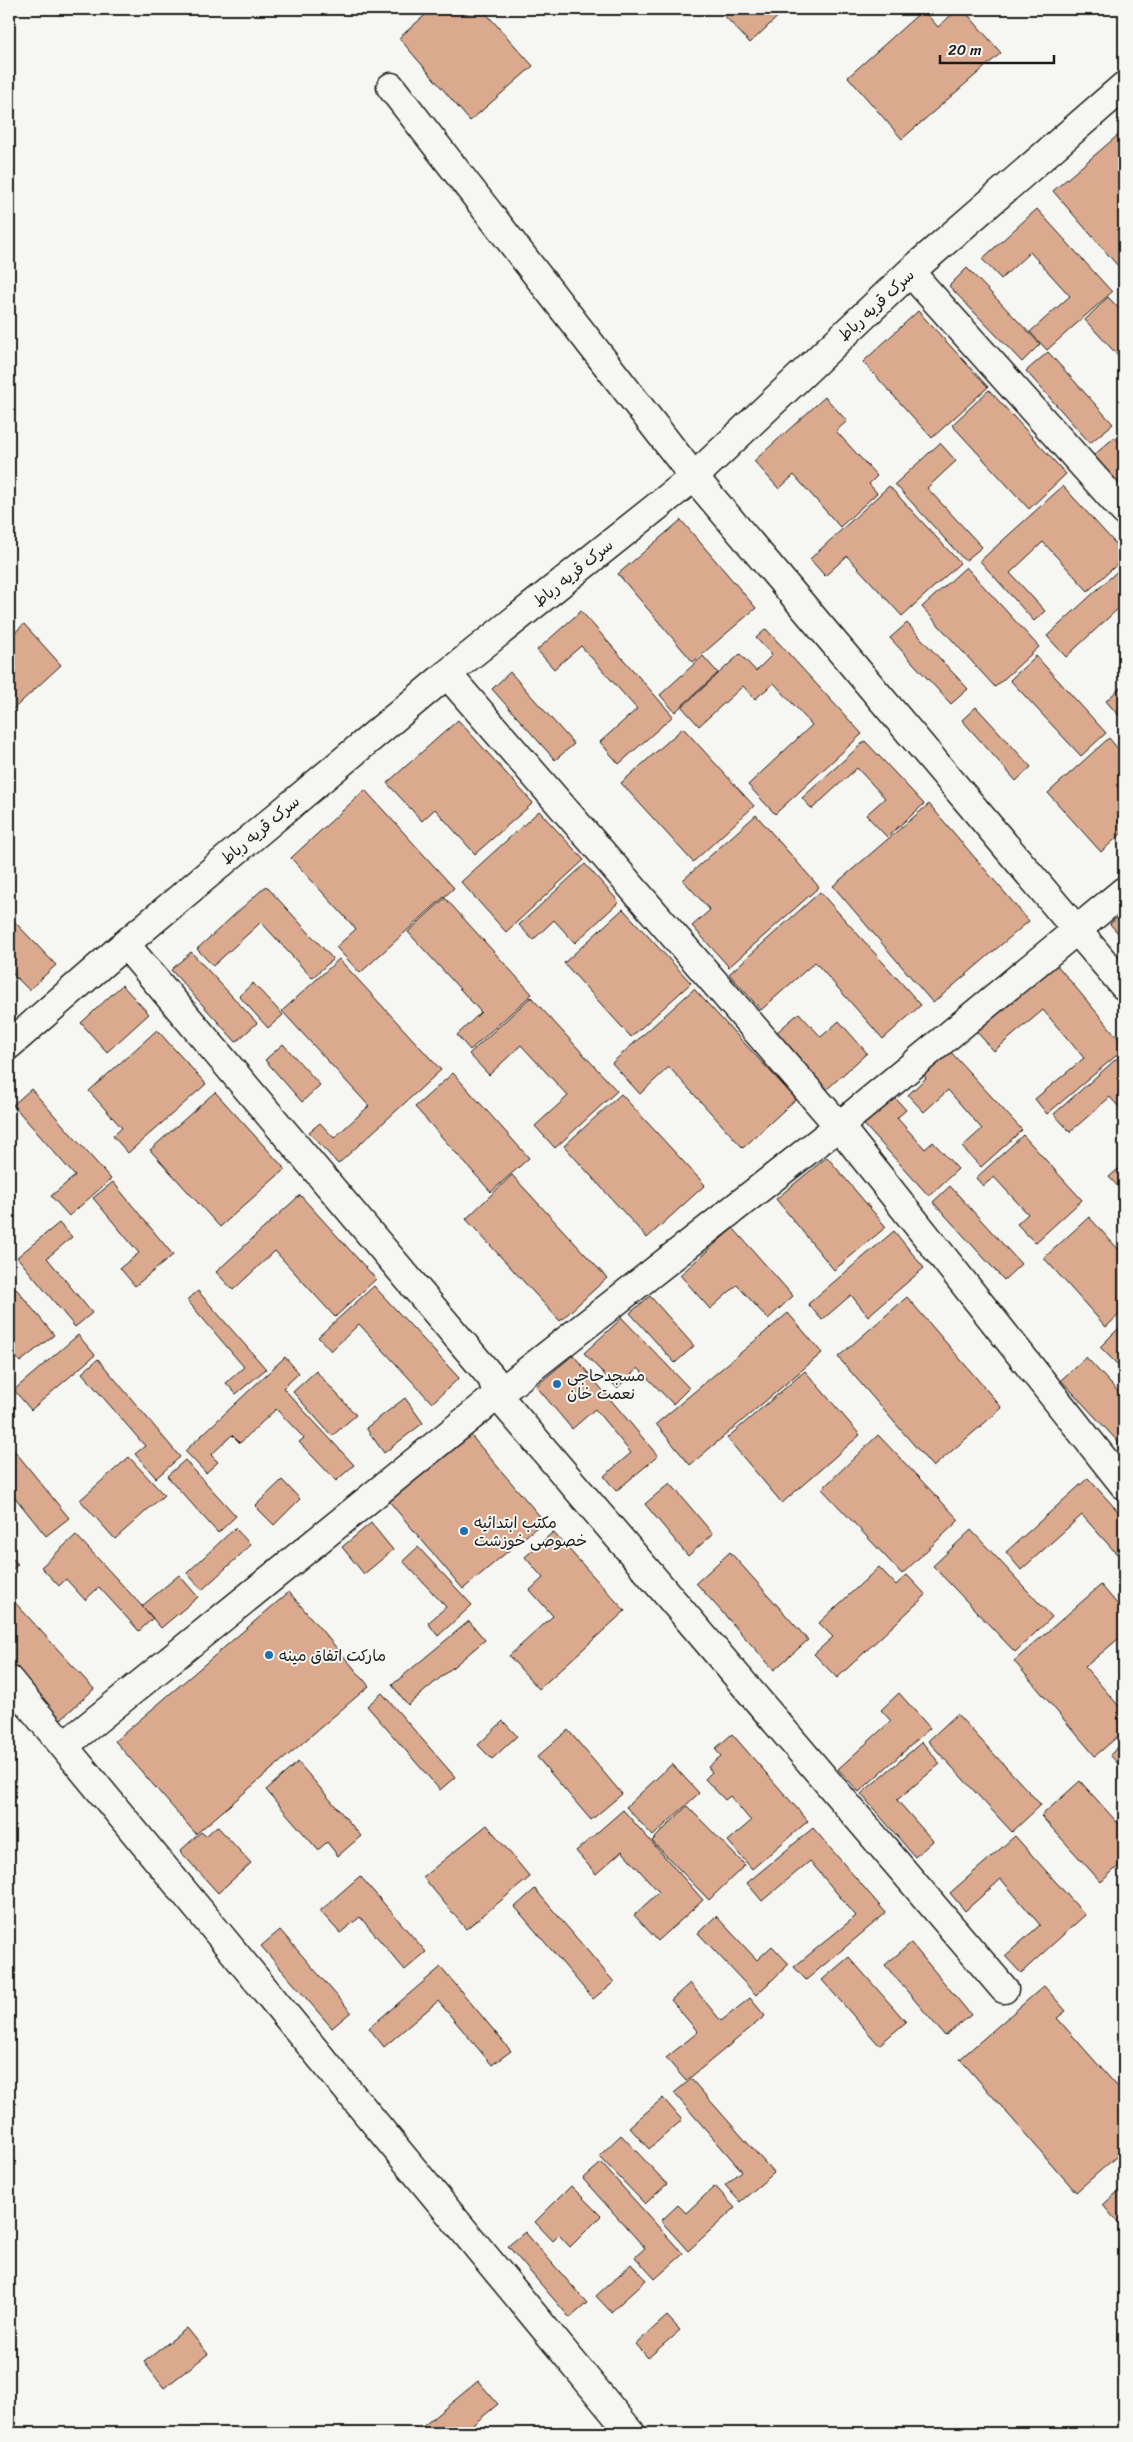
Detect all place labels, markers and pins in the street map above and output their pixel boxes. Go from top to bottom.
place label: مسجدحاجی نعمت خان [567,1361,645,1408]
marker: مسجدحاجی نعمت خان [551,1378,563,1390]
place label: مکتب ابتدائیه خصوصی خوزشت [474,1508,587,1555]
marker: مکتب ابتدائیه خصوصی خوزشت [458,1525,470,1537]
place label: مارکت اتفاق مینه [279,1641,386,1670]
marker: مارکت اتفاق مینه [263,1649,275,1661]

